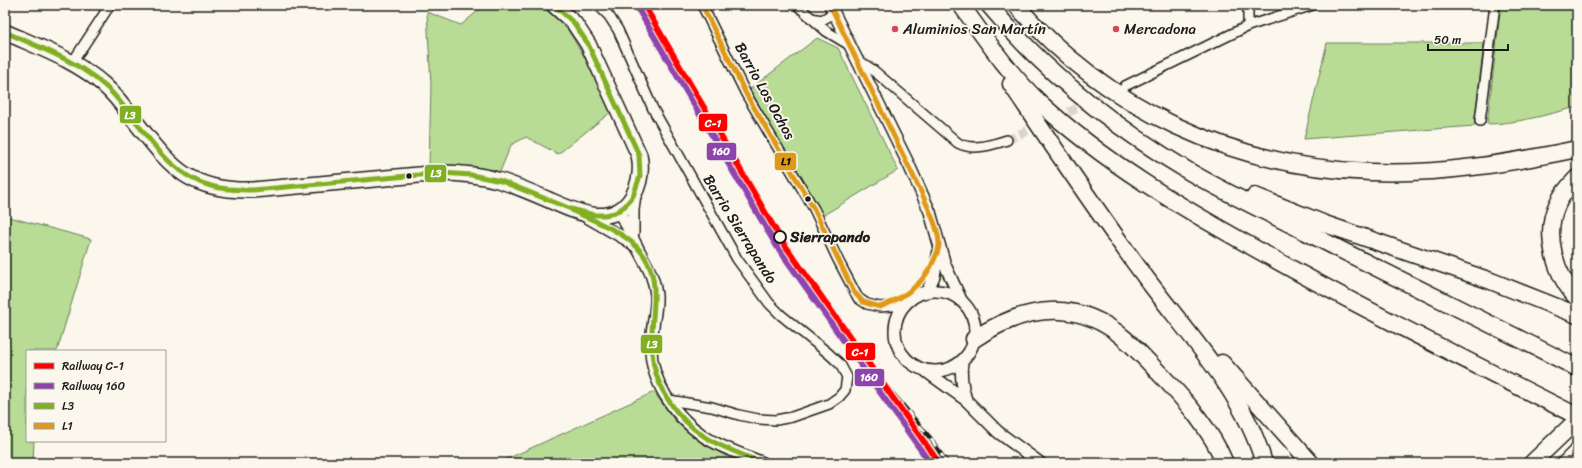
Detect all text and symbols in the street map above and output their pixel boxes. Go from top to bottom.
place label: Aluminios San Martín [902,16,1046,42]
place label: Mercadona [1124,16,1197,42]
marker: Aluminios San Martín [890,24,900,34]
marker: Mercadona [1111,24,1121,34]
scale bar [1428,26,1508,52]
text: 50 m [1434,29,1461,51]
street label: Barrio Los Ochos [727,37,803,145]
line badge: L3 [119,105,142,124]
text: L3 [124,106,137,125]
line badge: C-1 [698,113,728,132]
text: C-1 [704,114,722,133]
line badge: 160 [706,142,737,161]
text: 160 [712,142,730,161]
line badge: L1 [774,152,797,171]
text: L1 [781,152,791,171]
line badge: L3 [424,164,447,183]
text: L3 [430,164,443,183]
street label: Barrio Sierrapando [696,169,784,289]
unlabelled marker [404,171,414,181]
unlabelled marker [803,194,813,204]
place label: Sierrapando [789,224,871,250]
marker: Sierrapando [773,230,787,244]
line badge: L3 [640,334,663,354]
text: L3 [646,335,659,354]
line badge: C-1 [845,342,876,361]
text: C-1 [851,343,869,362]
legend [26,350,166,442]
text: Railway C-1 [62,355,124,377]
line badge: 160 [854,368,885,387]
text: 160 [860,368,878,387]
text: Railway 160 [62,375,126,397]
text: L3 [62,395,75,417]
text: L1 [62,415,73,437]

